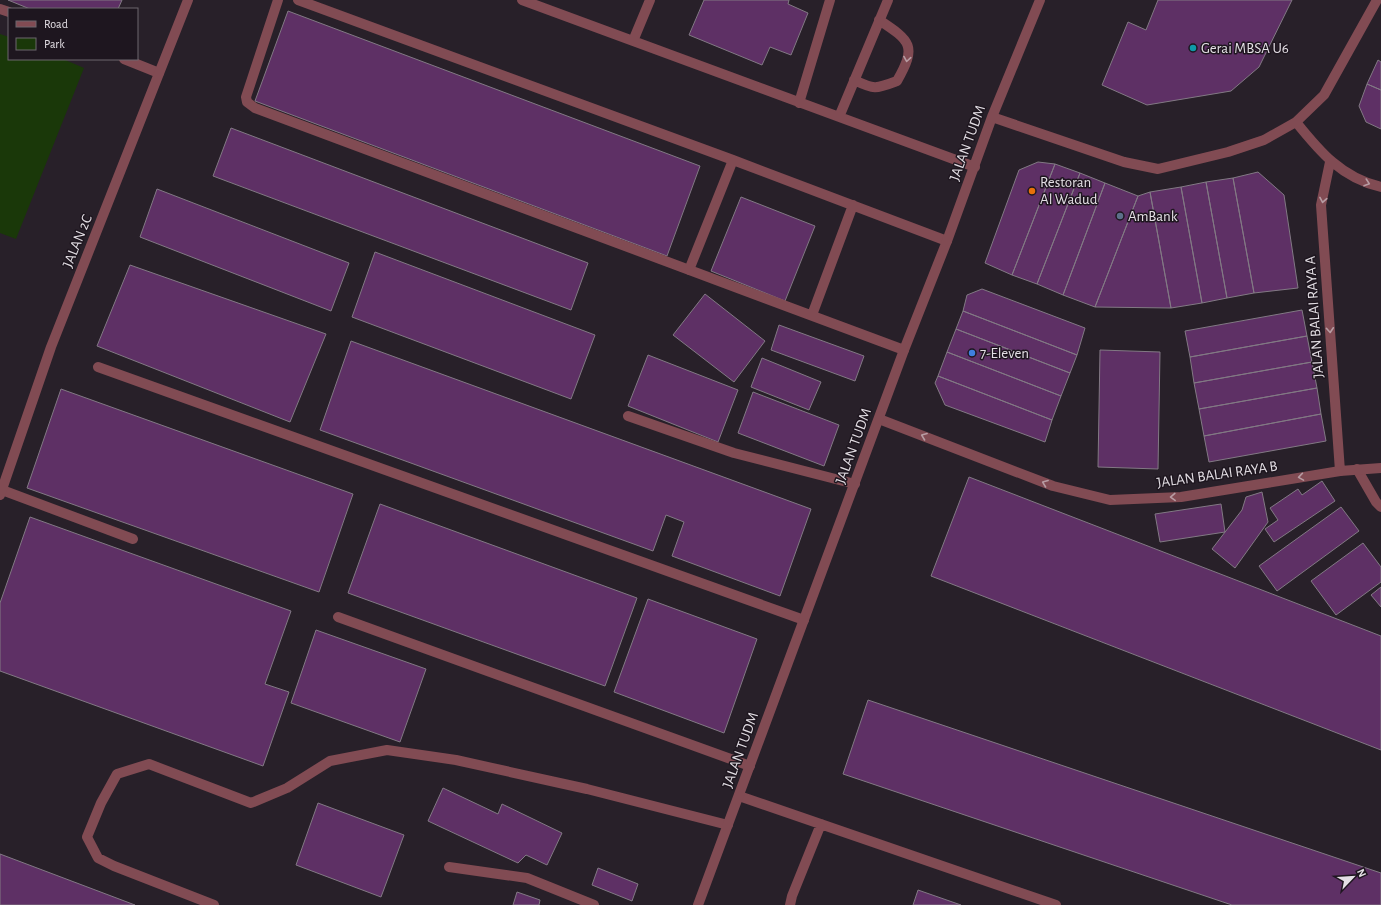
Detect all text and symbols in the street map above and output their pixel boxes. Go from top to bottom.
legend [8,8,138,60]
text: Road [44,18,68,30]
text: Park [44,38,65,50]
place label: Gerai MBSA U6 [1201,41,1289,56]
marker: Gerai MBSA U6 [1188,43,1198,53]
one-way arrow [903,56,912,62]
street label: JALAN TUDM [947,103,988,183]
place label: Restoran Al Wadud [1040,175,1098,207]
one-way arrow [1363,178,1370,187]
marker: Restoran Al Wadud [1027,186,1037,196]
one-way arrow [1319,197,1327,203]
place label: AmBank [1128,209,1178,224]
marker: AmBank [1115,211,1125,221]
street label: JALAN 2C [60,212,95,270]
street label: JALAN BALAI RAYA A [1303,255,1326,379]
one-way arrow [1325,327,1334,333]
place label: 7-Eleven [980,346,1029,361]
marker: 7-Eleven [967,348,977,358]
street label: JALAN TUDM [833,406,874,486]
one-way arrow [920,433,927,441]
street label: JALAN BALAI RAYA B [1156,459,1278,490]
one-way arrow [1298,472,1304,481]
one-way arrow [1042,480,1049,488]
one-way arrow [1170,493,1176,502]
street label: JALAN TUDM [720,710,761,790]
north arrow [1333,857,1373,897]
text: N [1355,867,1368,879]

